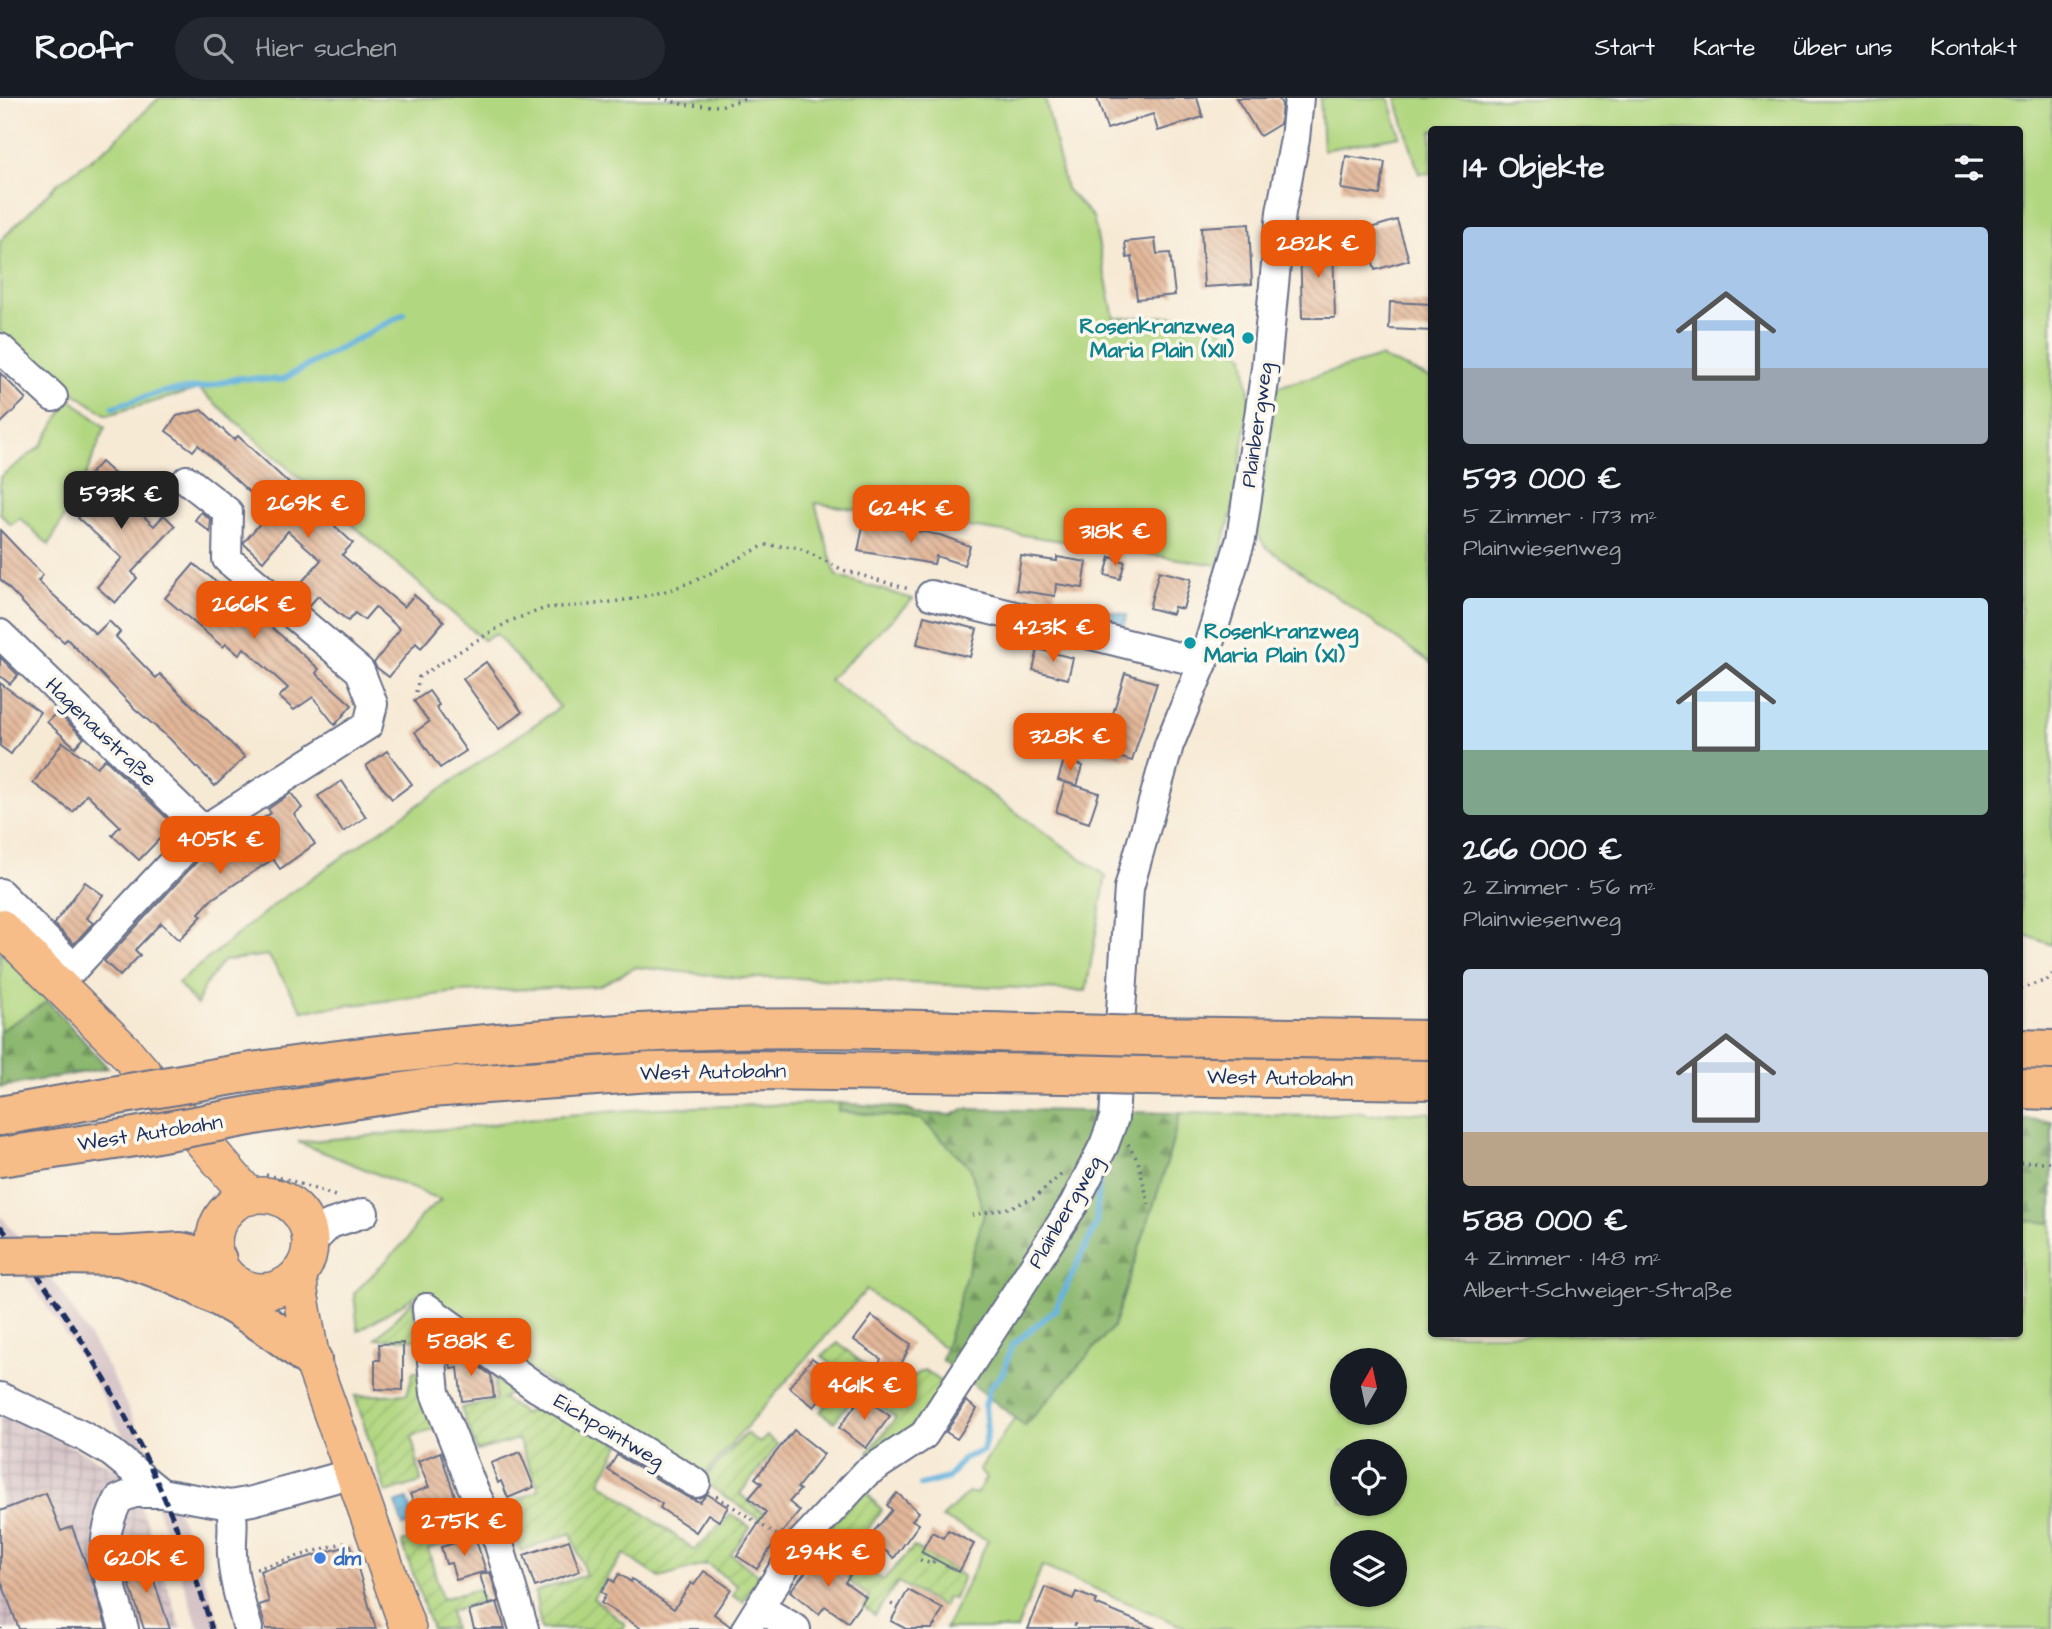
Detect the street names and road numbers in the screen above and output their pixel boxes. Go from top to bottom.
street label: Plainbergweg [1234,361,1282,490]
street label: Hagenaustraße [37,671,163,794]
street label: West Autobahn [640,1056,786,1088]
street label: West Autobahn [1207,1062,1353,1094]
street label: West Autobahn [75,1107,225,1159]
street label: Plainbergweg [1021,1150,1111,1275]
street label: Eichpointweg [547,1387,670,1477]

